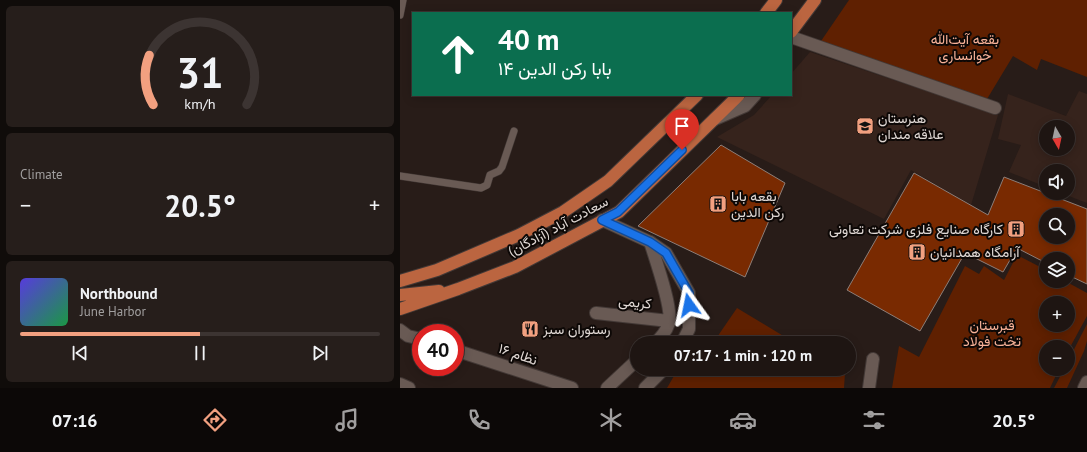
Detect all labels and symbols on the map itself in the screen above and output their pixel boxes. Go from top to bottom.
park label: بقعه آیت‌الله خوانساری [931,30,999,64]
pin [665,109,699,150]
place label: هنرستان علاقه مندان [878,109,943,143]
school or university icon: هنرستان علاقه مندان [855,116,875,136]
north arrow [1039,120,1075,156]
place label: بقعه بابا رکن الدین [731,187,784,221]
street label: سعادت آباد (آزادگان) [505,192,611,260]
building icon: بقعه بابا رکن الدین [708,194,728,214]
building icon: کارگاه صنایع فلزی شرکت تعاونی [1006,219,1026,239]
place label: کارگاه صنایع فلزی شرکت تعاونی [829,220,1003,240]
building icon: آرامگاه همدانیان [907,242,927,262]
place label: آرامگاه همدانیان [930,243,1021,261]
position arrow [668,284,710,326]
street label: کریمی [617,291,653,313]
park label: قبرستان تخت فولاد [963,316,1021,350]
restaurant icon: رستوران سبز [520,319,540,339]
place label: رستوران سبز [542,320,611,338]
speed limit sign: 40 [412,324,464,376]
street label: نظام ۱۶ [496,339,540,369]

